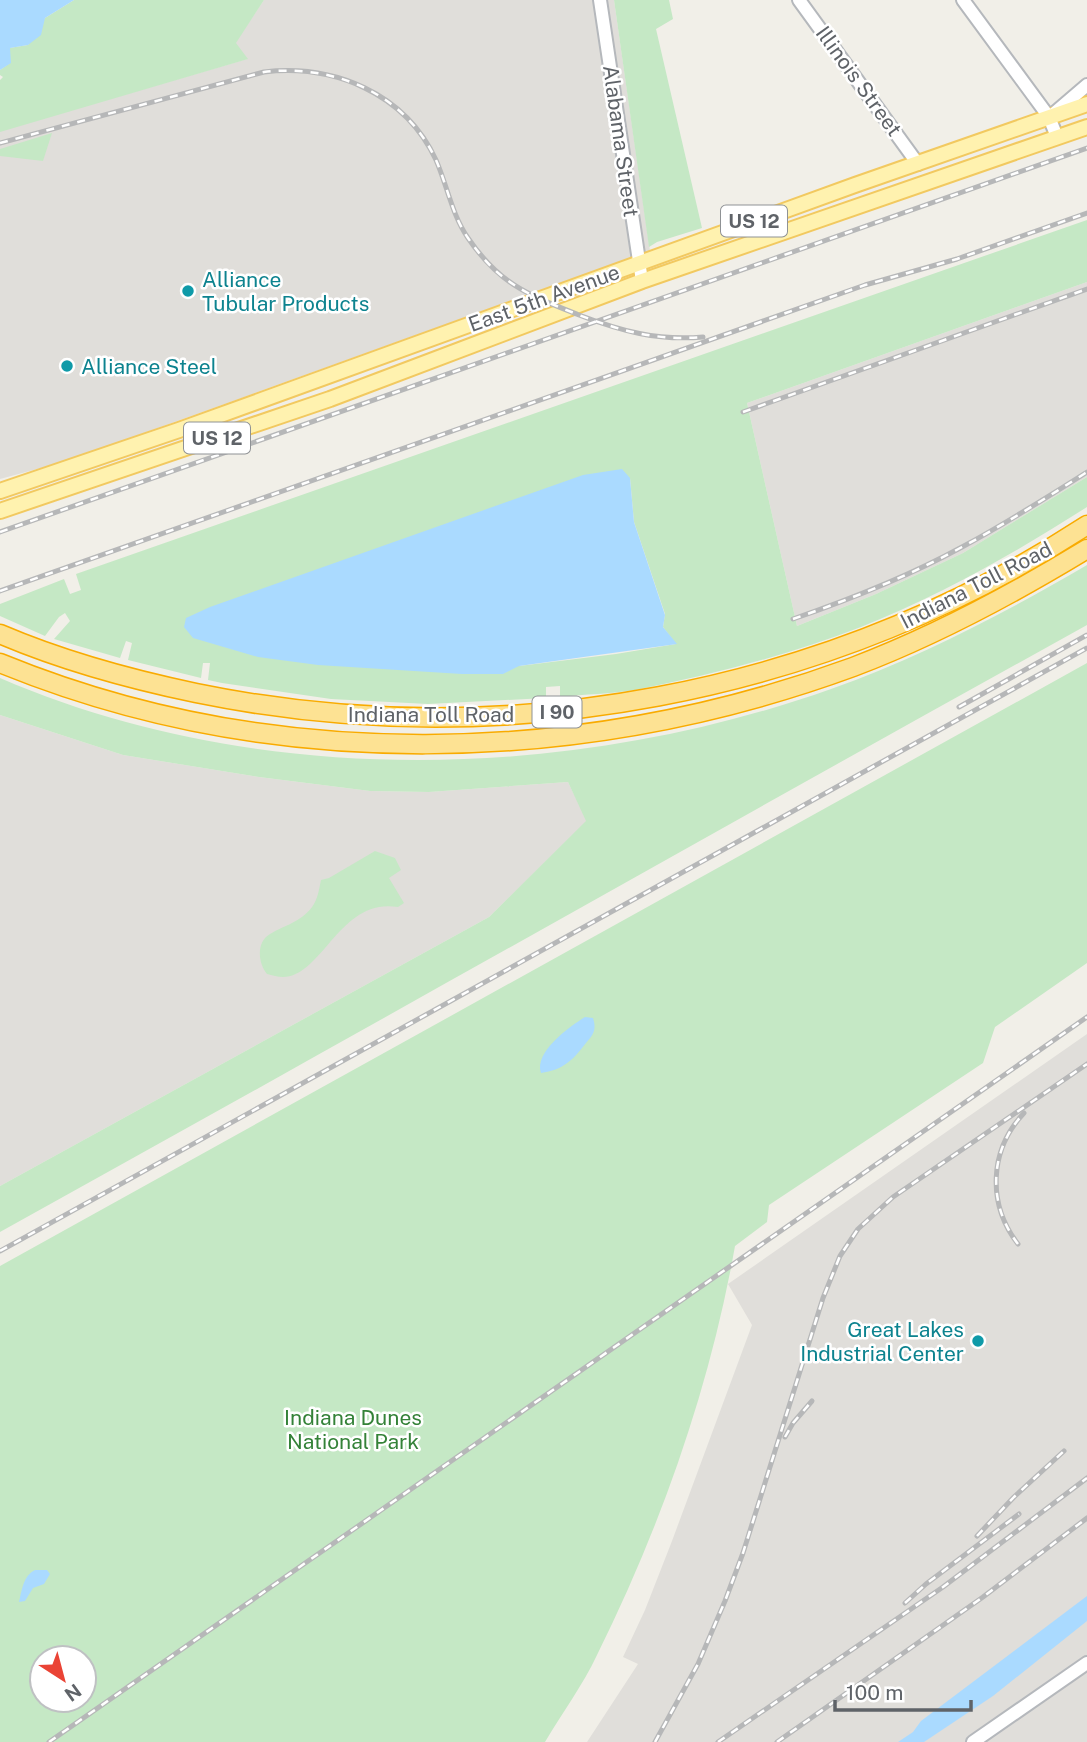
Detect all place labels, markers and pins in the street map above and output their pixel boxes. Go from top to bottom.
place label: Alliance Tubular Products [202,267,369,316]
marker: Alliance Tubular Products [180,283,196,299]
place label: Alliance Steel [81,354,217,379]
marker: Alliance Steel [59,358,75,374]
place label: Great Lakes Industrial Center [800,1317,964,1366]
marker: Great Lakes Industrial Center [970,1333,986,1349]

